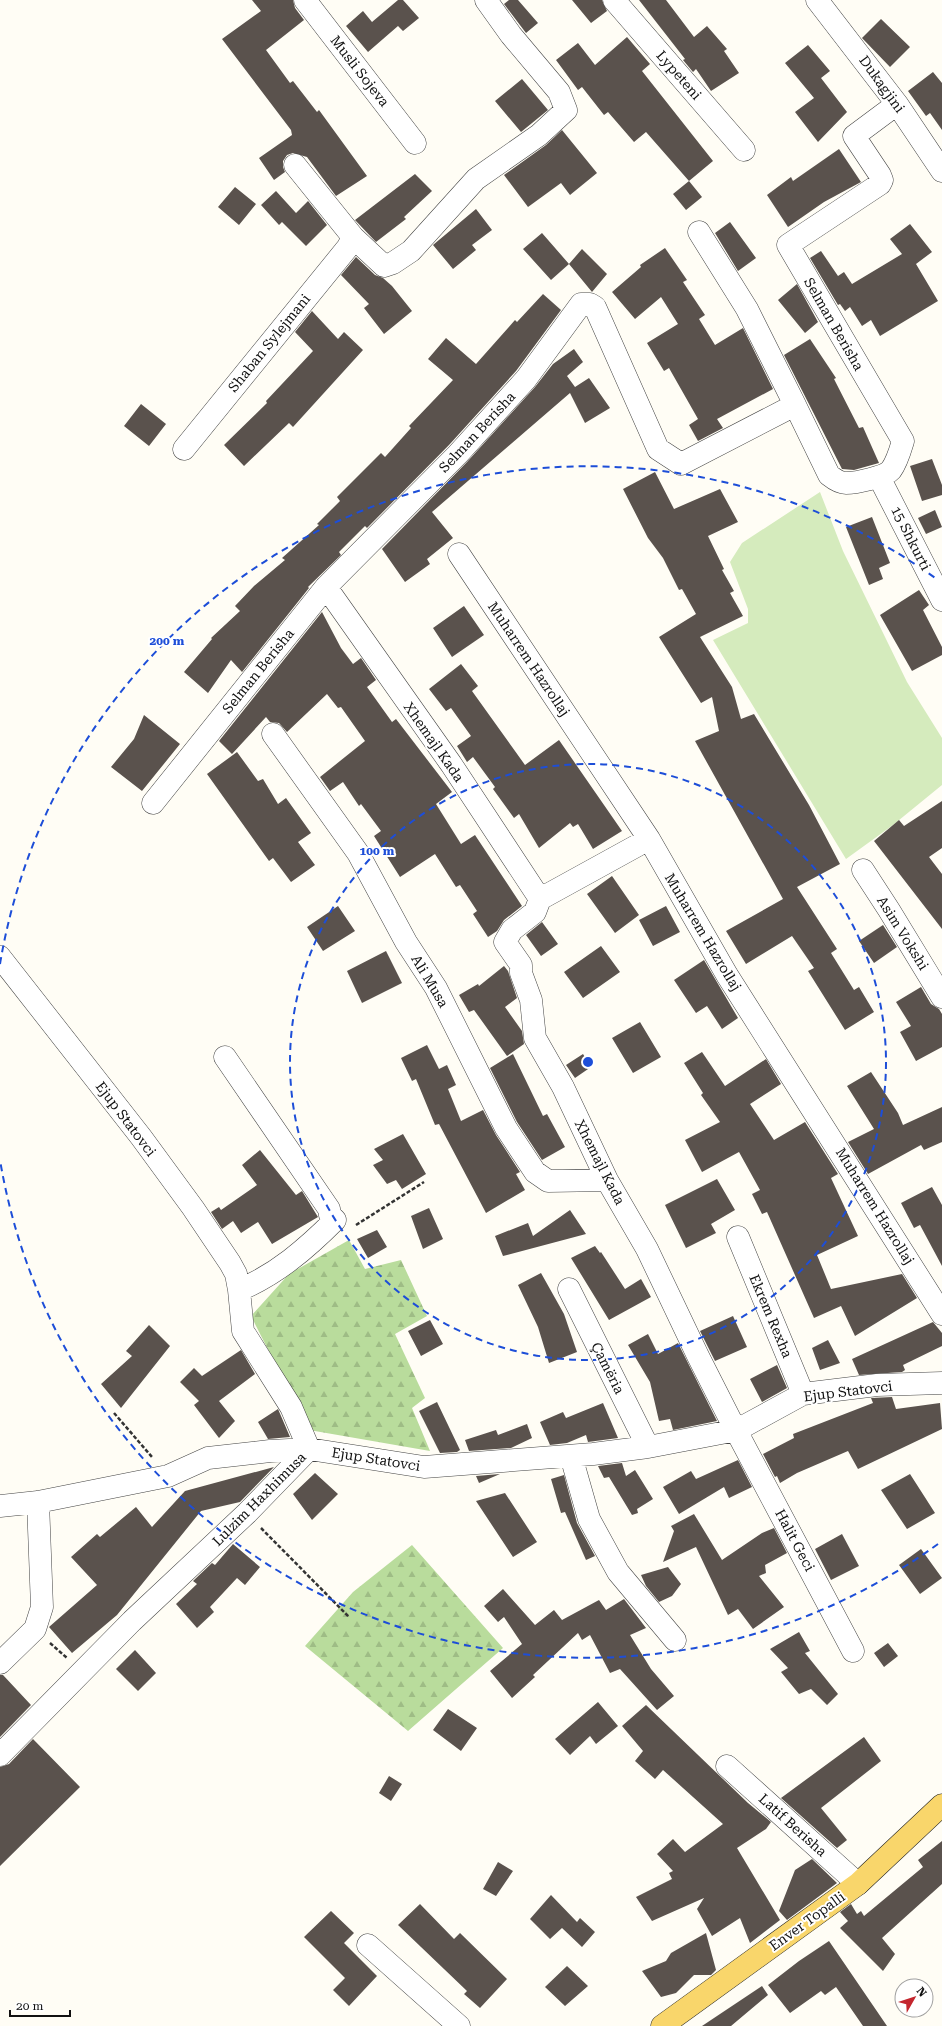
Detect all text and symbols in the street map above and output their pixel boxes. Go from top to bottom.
street label: Musli Sojeva [327,32,393,110]
street label: Lypeteni [653,47,705,103]
street label: Dukagjini [856,52,908,116]
street label: Selman Berisha [801,275,867,374]
street label: Shaban Sylejmani [225,290,314,395]
street label: Selman Berisha [436,388,519,476]
street label: 15 Shkurti [888,503,934,573]
street label: Muharrem Hazrollaj [485,599,573,719]
street label: Selman Berisha [219,625,297,717]
text: 200 m [150,634,185,648]
street label: Xhemajl Kada [401,699,468,785]
text: 100 m [360,844,395,858]
street label: Muharrem Hazrollaj [662,870,744,994]
street label: Asim Vokshi [874,893,932,973]
street label: Ali Musa [408,952,452,1011]
centre of rings [581,1055,595,1069]
street label: Ejup Statovci [93,1079,160,1160]
street label: Xhemajl Kada [572,1117,629,1208]
street label: Muharrem Hazrollaj [833,1145,917,1267]
street label: Ekrem Rexha [746,1272,796,1361]
street label: Çamëria [588,1339,628,1397]
street label: Ejup Statovci [803,1378,894,1404]
street label: Ejup Statovci [331,1444,422,1474]
street label: Lulzim Haxhimusa [209,1449,309,1549]
street label: Halit Geci [772,1506,818,1574]
street label: Latif Berisha [756,1790,830,1860]
street label: Enver Topalli [766,1888,848,1954]
north arrow [894,1978,934,2018]
text: N [914,1985,929,2000]
scale bar [10,1992,70,2018]
text: 20 m [16,1999,43,2013]

